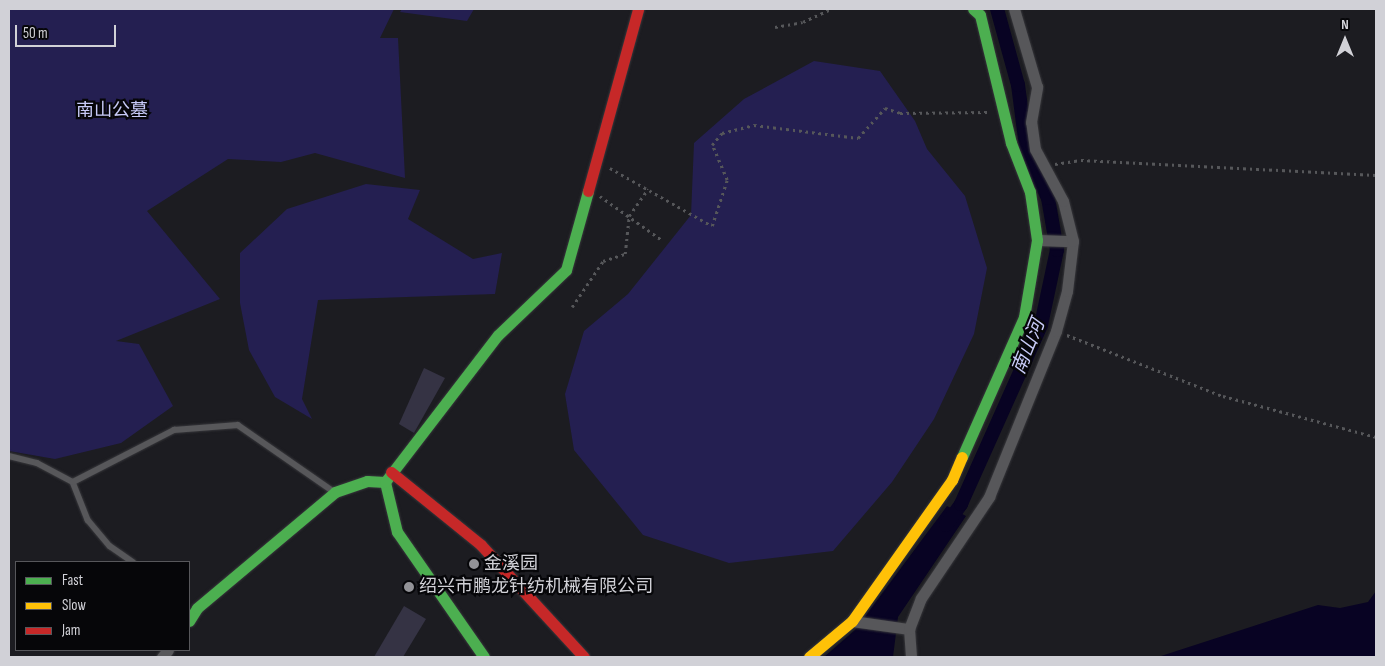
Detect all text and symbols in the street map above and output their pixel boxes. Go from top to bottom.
scale bar [18,15,119,47]
north arrow [1320,15,1370,65]
text: N [1341,16,1349,33]
text: 50 m [23,24,48,43]
park label: 南山公墓 [76,100,148,122]
water label: 南山河 [1008,316,1050,378]
place label: 金溪园 [484,553,538,575]
marker: 金溪园 [468,558,480,570]
legend [15,561,190,651]
text: Fast [62,571,83,590]
place label: 绍兴市鹏龙针纺机械有限公司 [419,576,653,598]
marker: 绍兴市鹏龙针纺机械有限公司 [403,581,415,593]
text: Slow [62,596,86,615]
text: Jam [62,621,80,640]

